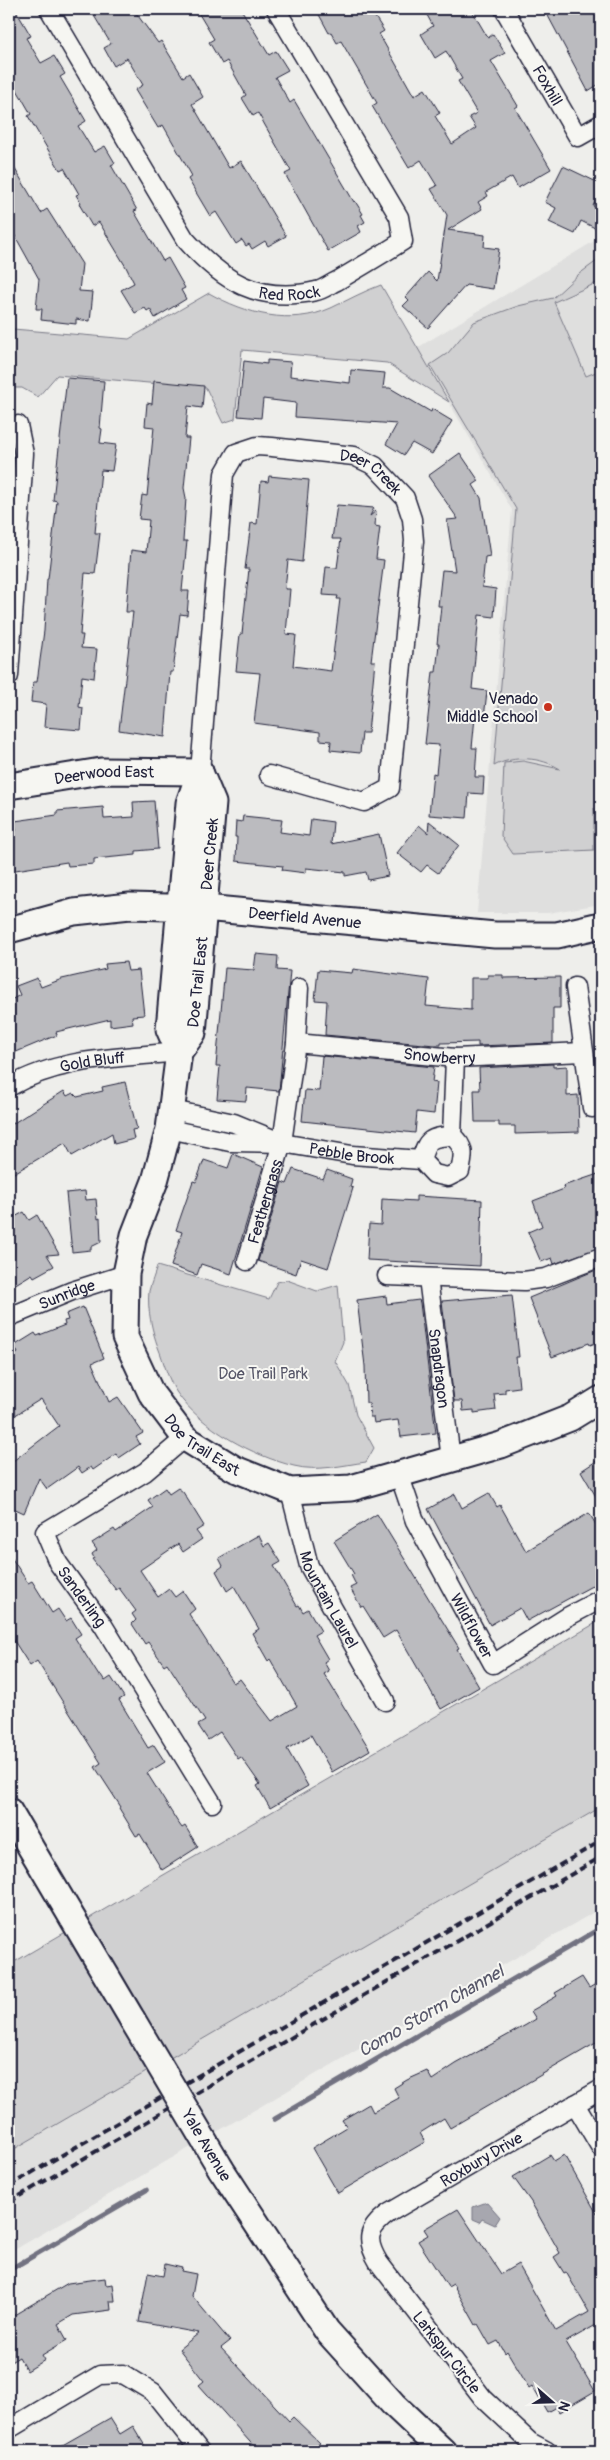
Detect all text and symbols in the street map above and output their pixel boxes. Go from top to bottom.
street label: Foxhill [528,62,567,109]
street label: Red Rock [257,281,322,306]
street label: Deer Creek [339,446,406,500]
place label: Venado Middle School [447,689,538,727]
marker: Venado Middle School [542,701,554,713]
street label: Deerwood East [53,761,155,789]
street label: Deer Creek [197,817,223,891]
street label: Deerfield Avenue [247,903,362,934]
street label: Doe Trail East [183,935,213,1028]
street label: Snowberry [402,1044,476,1069]
street label: Gold Bluff [58,1048,127,1077]
street label: Pebble Brook [307,1139,395,1169]
street label: Feathergrass [244,1157,288,1246]
street label: Sunridge [36,1275,98,1315]
street label: Snapdragon [424,1327,453,1409]
park label: Doe Trail Park [218,1364,308,1384]
street label: Doe Trail East [159,1410,243,1481]
street label: Mountain Laurel [295,1549,362,1652]
street label: Sanderling [53,1563,110,1631]
street label: Wildflower [445,1590,497,1663]
water label: Como Storm Channel [354,1960,510,2063]
street label: Yale Avenue [176,2105,235,2185]
street label: Roxbury Drive [437,2128,526,2192]
street label: Larkspur Circle [408,2307,485,2398]
north arrow [528,2378,578,2428]
text: N [554,2399,573,2414]

